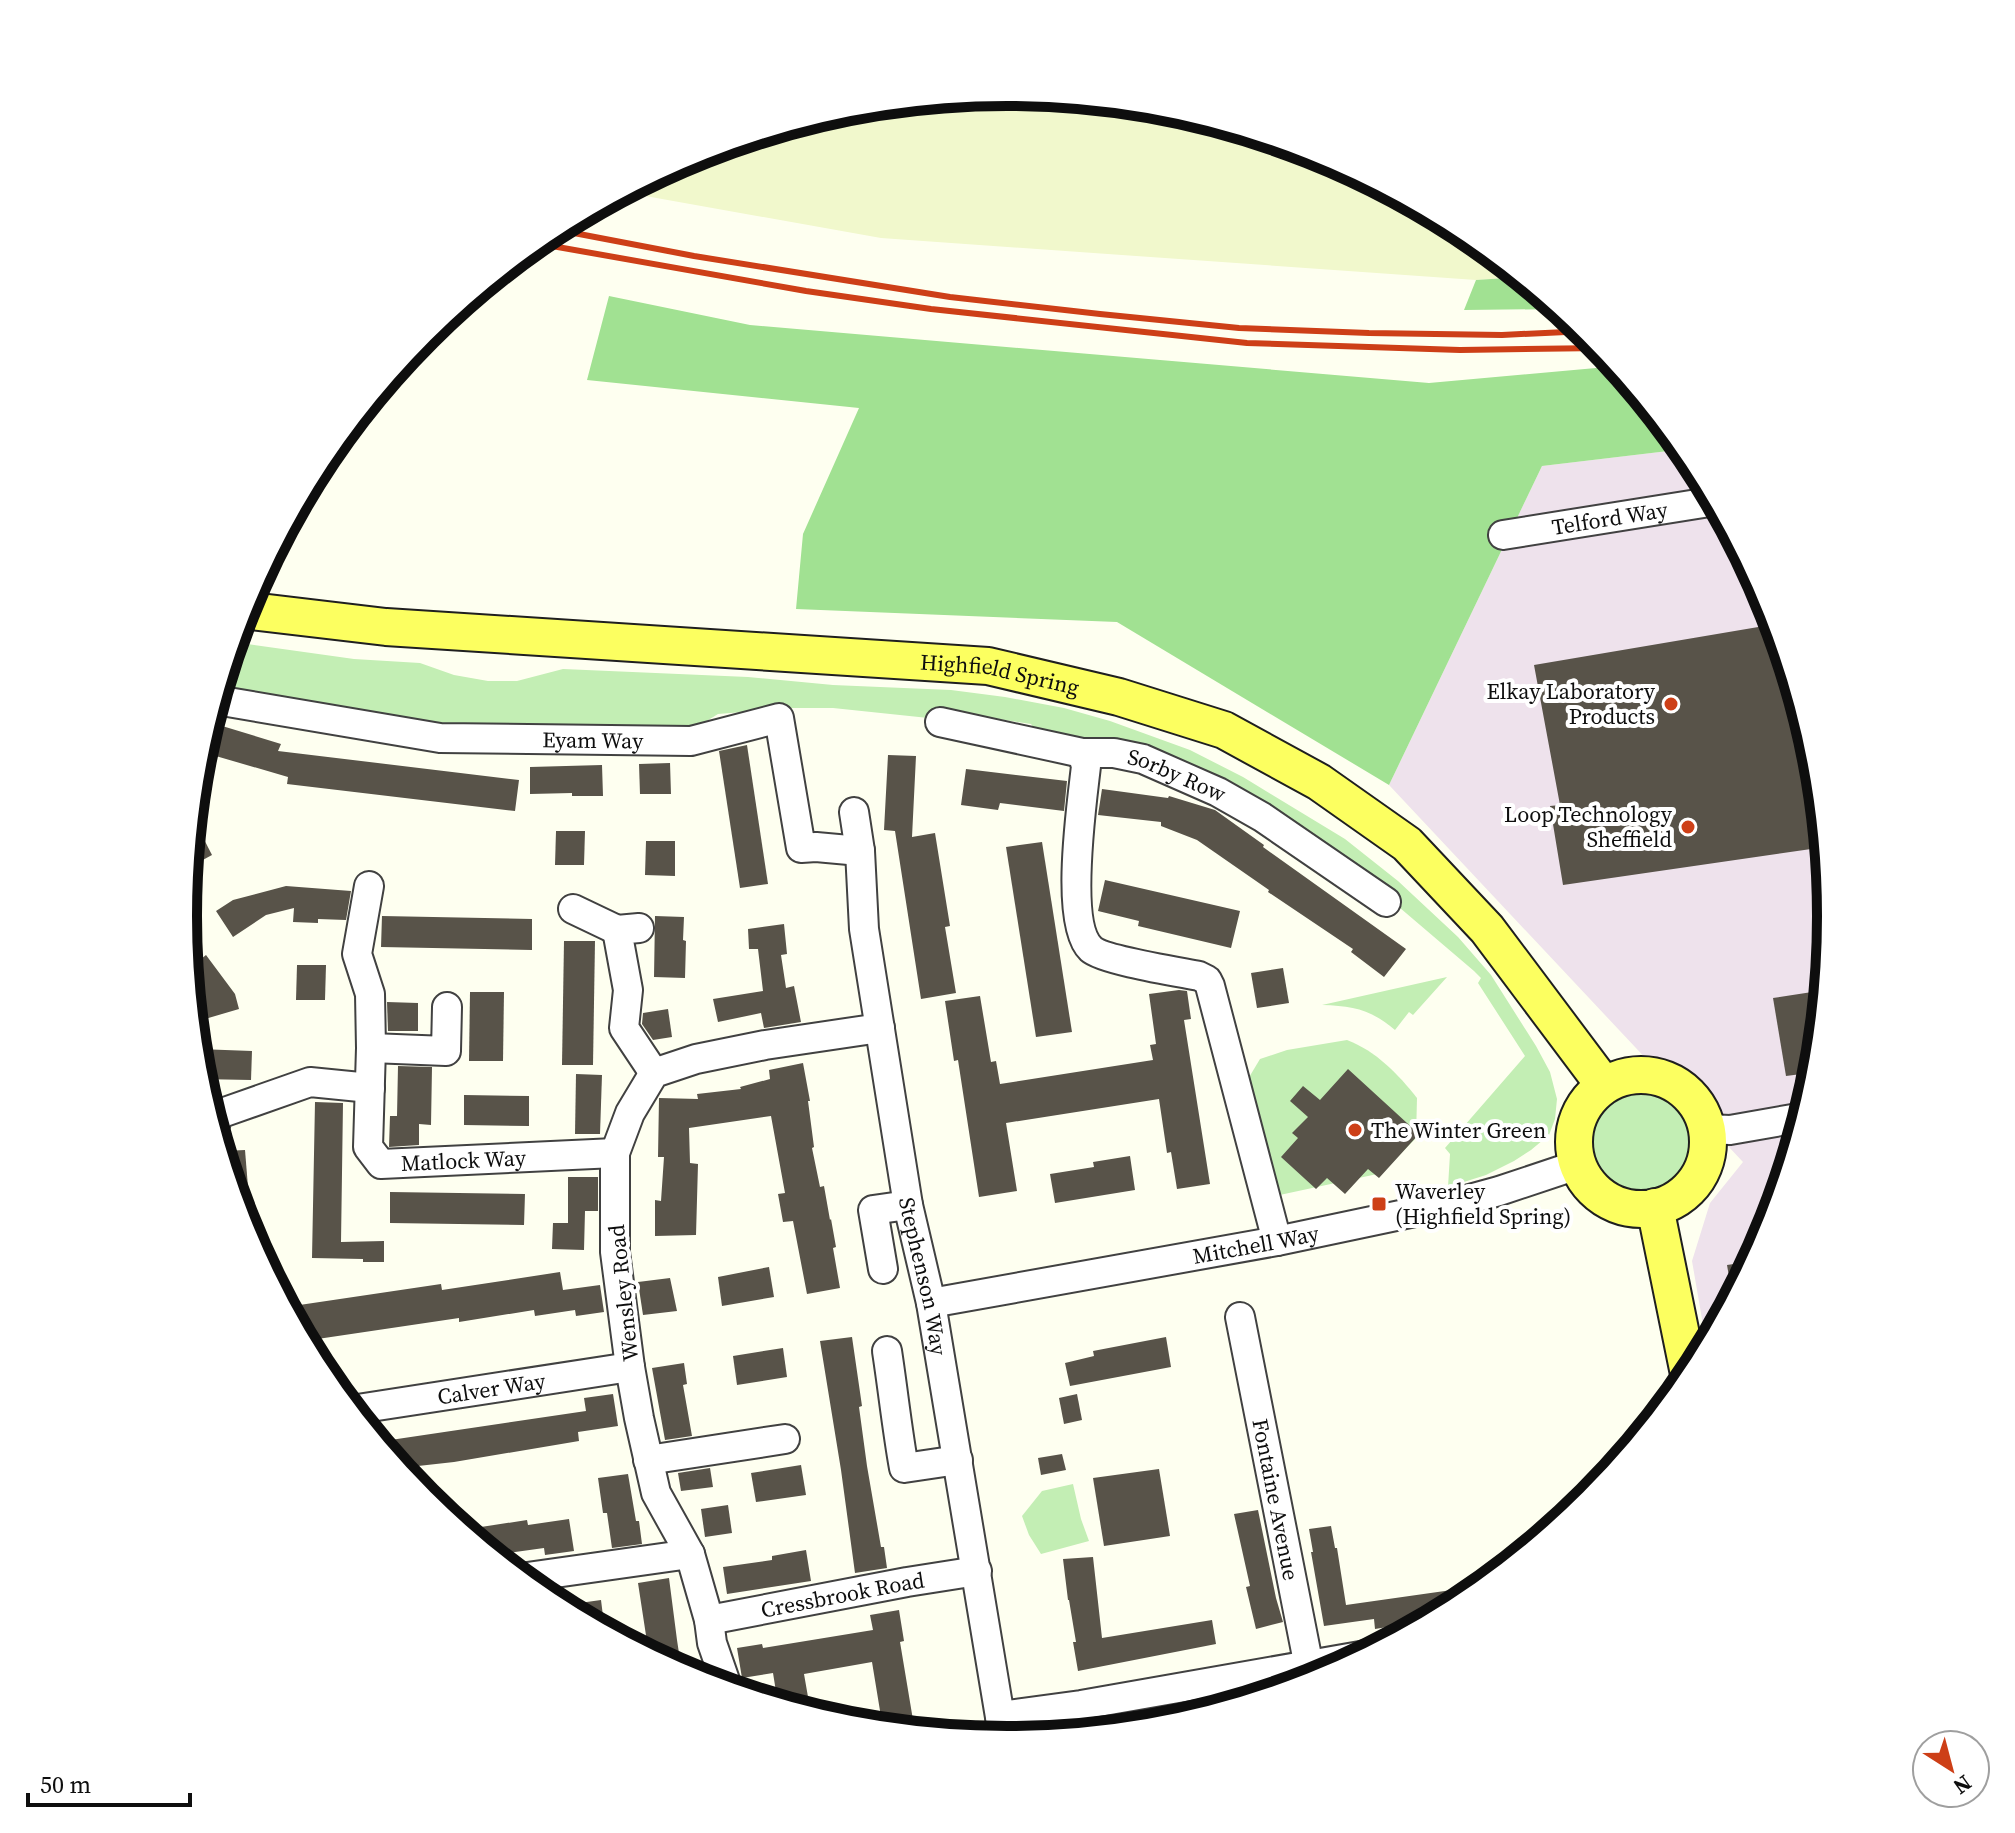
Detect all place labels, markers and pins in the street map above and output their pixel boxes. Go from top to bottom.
place label: Elkay Laboratory Products [1486,676,1656,731]
marker: Elkay Laboratory Products [1662,695,1680,713]
place label: Loop Technology Sheffield [1504,799,1673,854]
marker: Loop Technology Sheffield [1679,818,1697,836]
place label: The Winter Green [1371,1115,1546,1145]
marker: The Winter Green [1346,1121,1364,1139]
place label: Waverley (Highfield Spring) [1395,1176,1571,1231]
marker: Waverley (Highfield Spring) [1370,1195,1388,1213]

